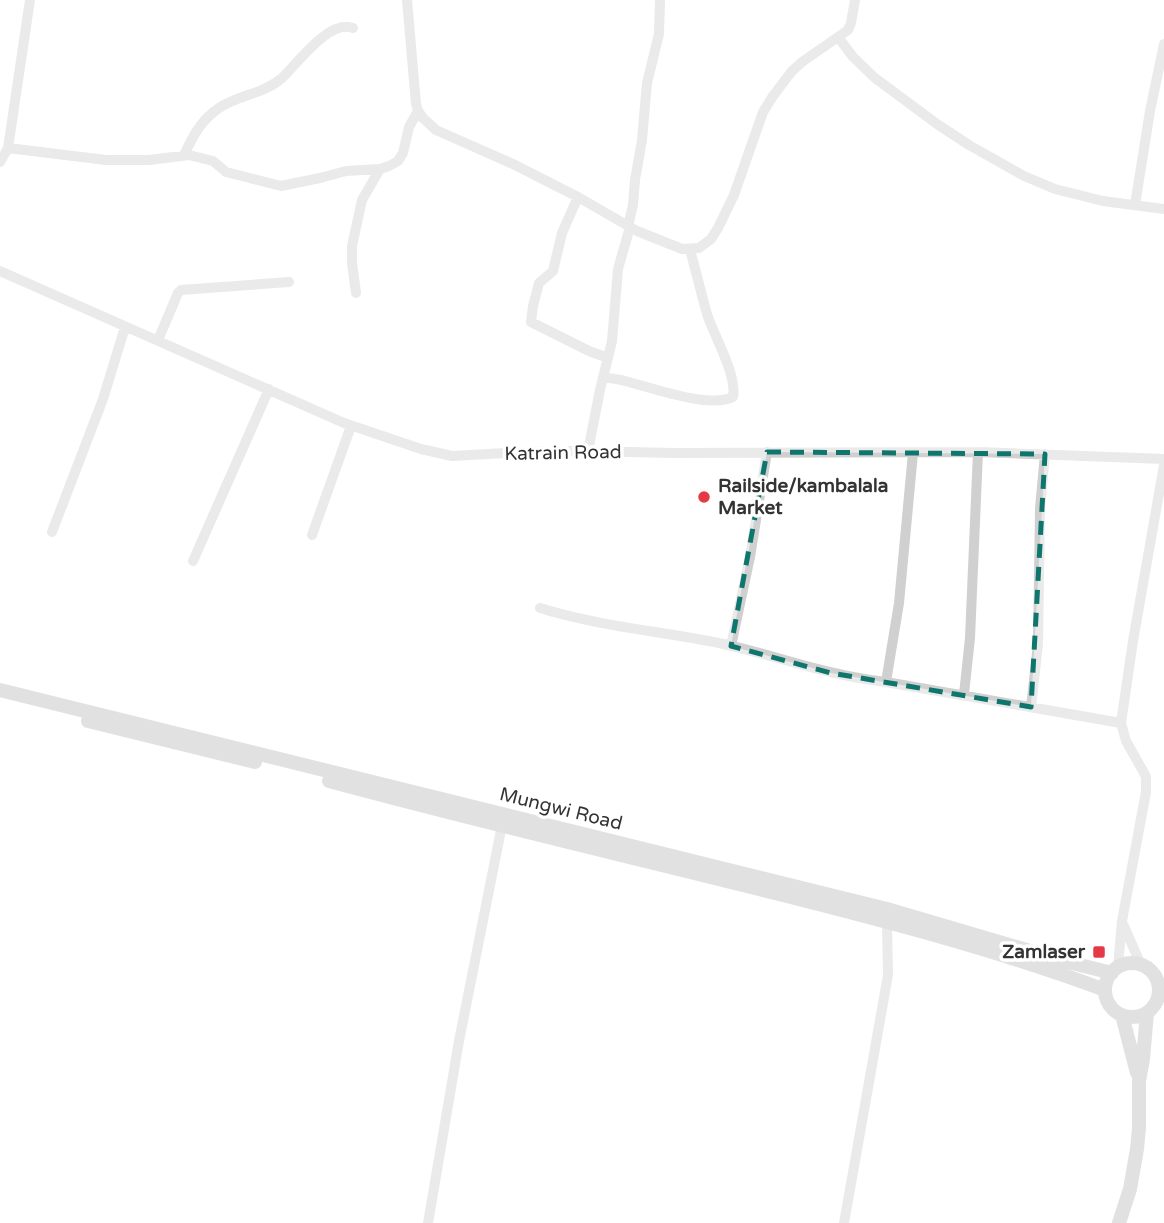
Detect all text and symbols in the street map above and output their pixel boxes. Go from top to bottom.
street label: Katrain Road [504,441,622,465]
place label: Railside/kambalala Market [718,475,888,519]
marker: Railside/kambalala Market [696,489,712,505]
street label: Mungwi Road [497,783,625,835]
place label: Zamlaser [1002,941,1086,963]
marker: Zamlaser [1091,944,1107,960]

